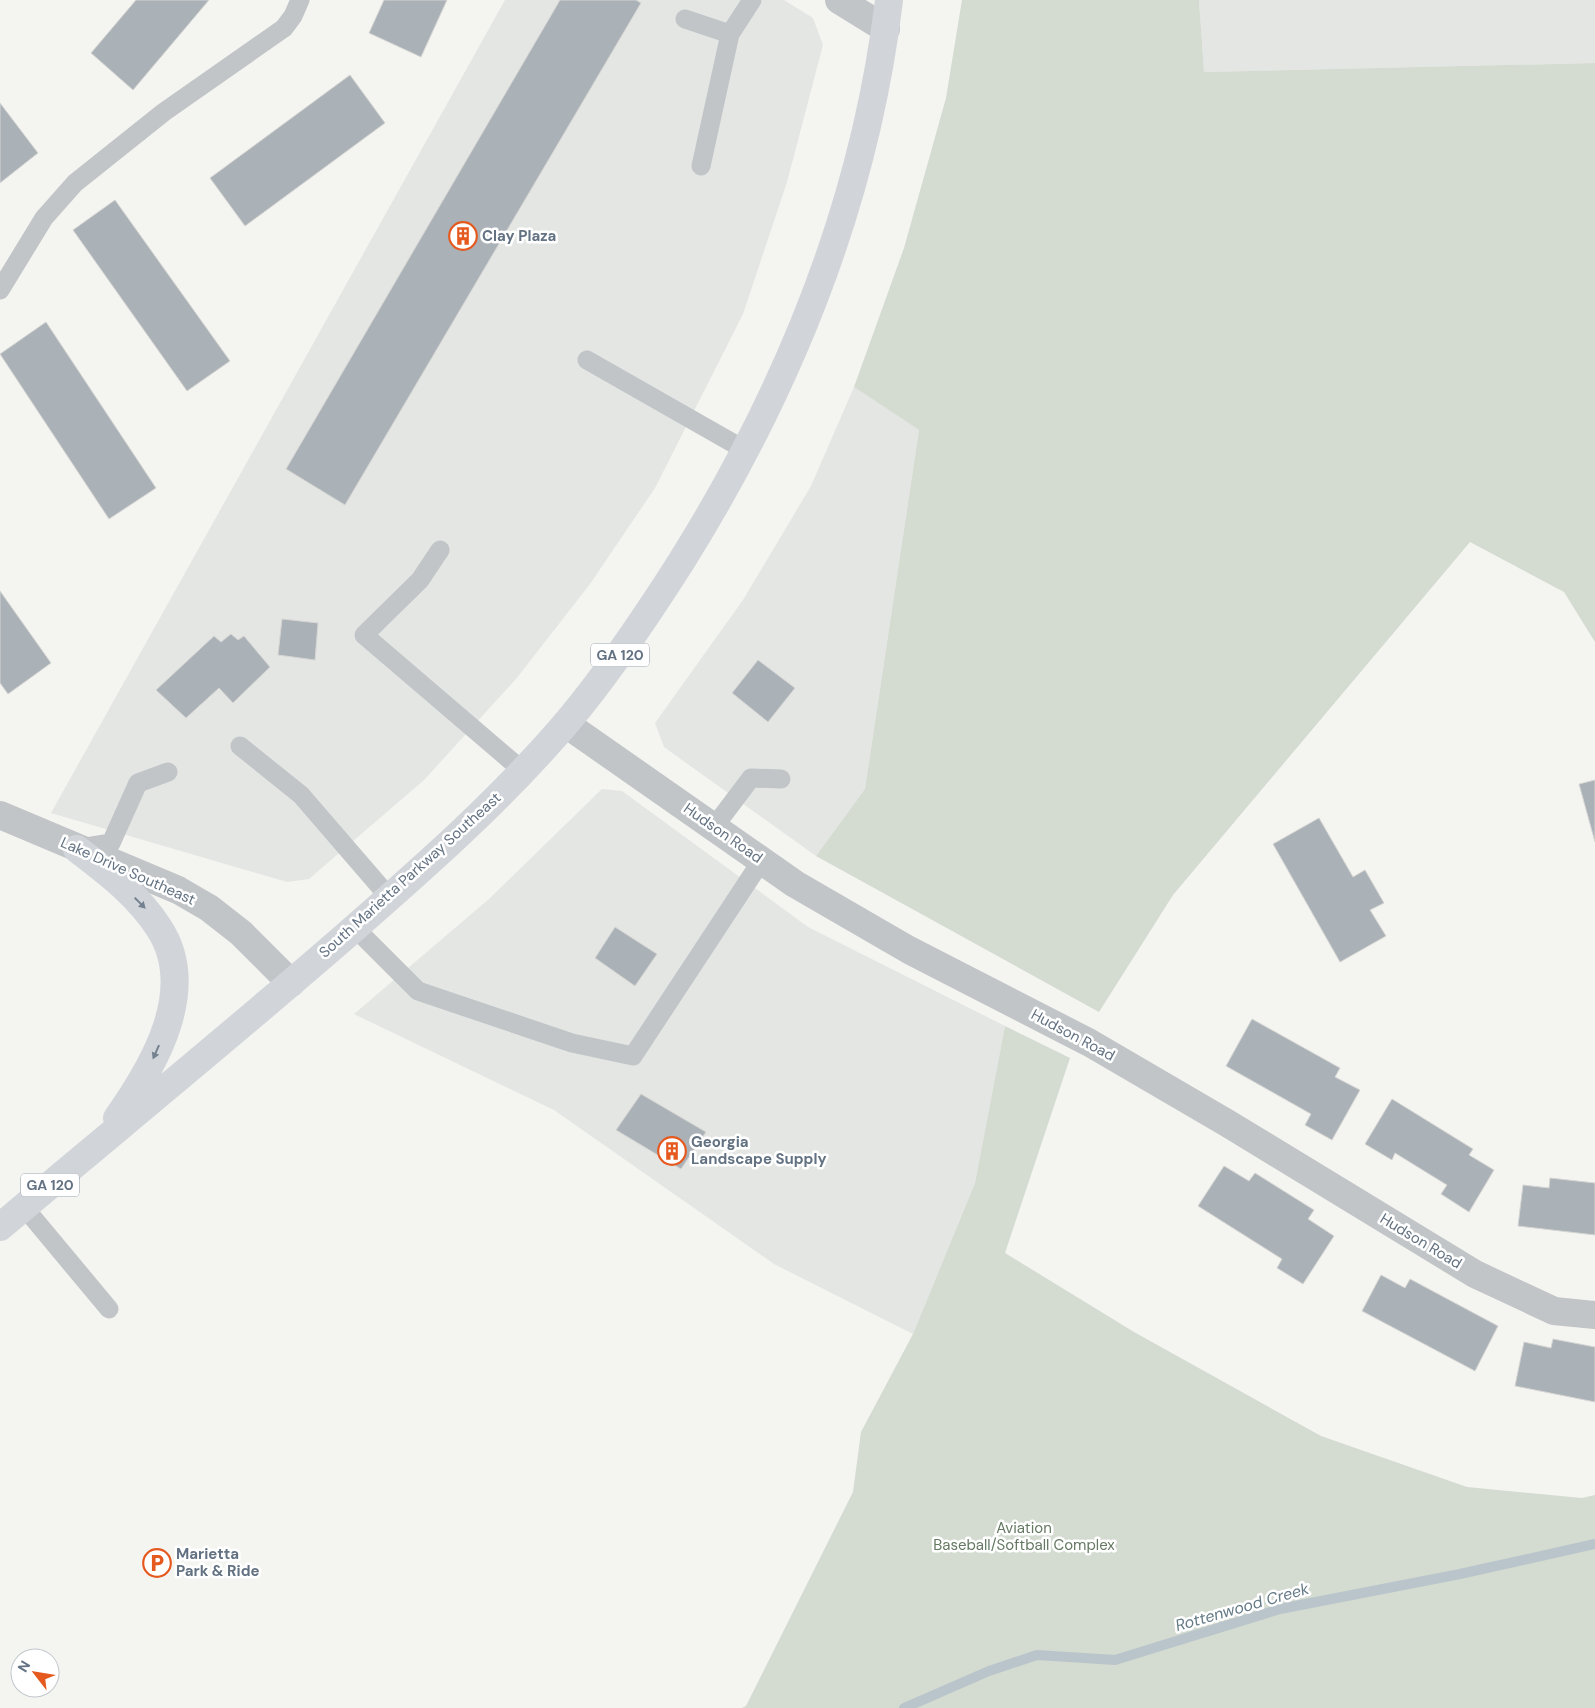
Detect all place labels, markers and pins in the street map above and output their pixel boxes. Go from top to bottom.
building icon: Clay Plaza [448,221,478,251]
place label: Clay Plaza [482,226,556,246]
place label: Georgia Landscape Supply [691,1132,827,1169]
building icon: Georgia Landscape Supply [657,1136,687,1166]
place label: Marietta Park & Ride [176,1544,260,1581]
parking icon: Marietta Park & Ride [142,1548,172,1578]

